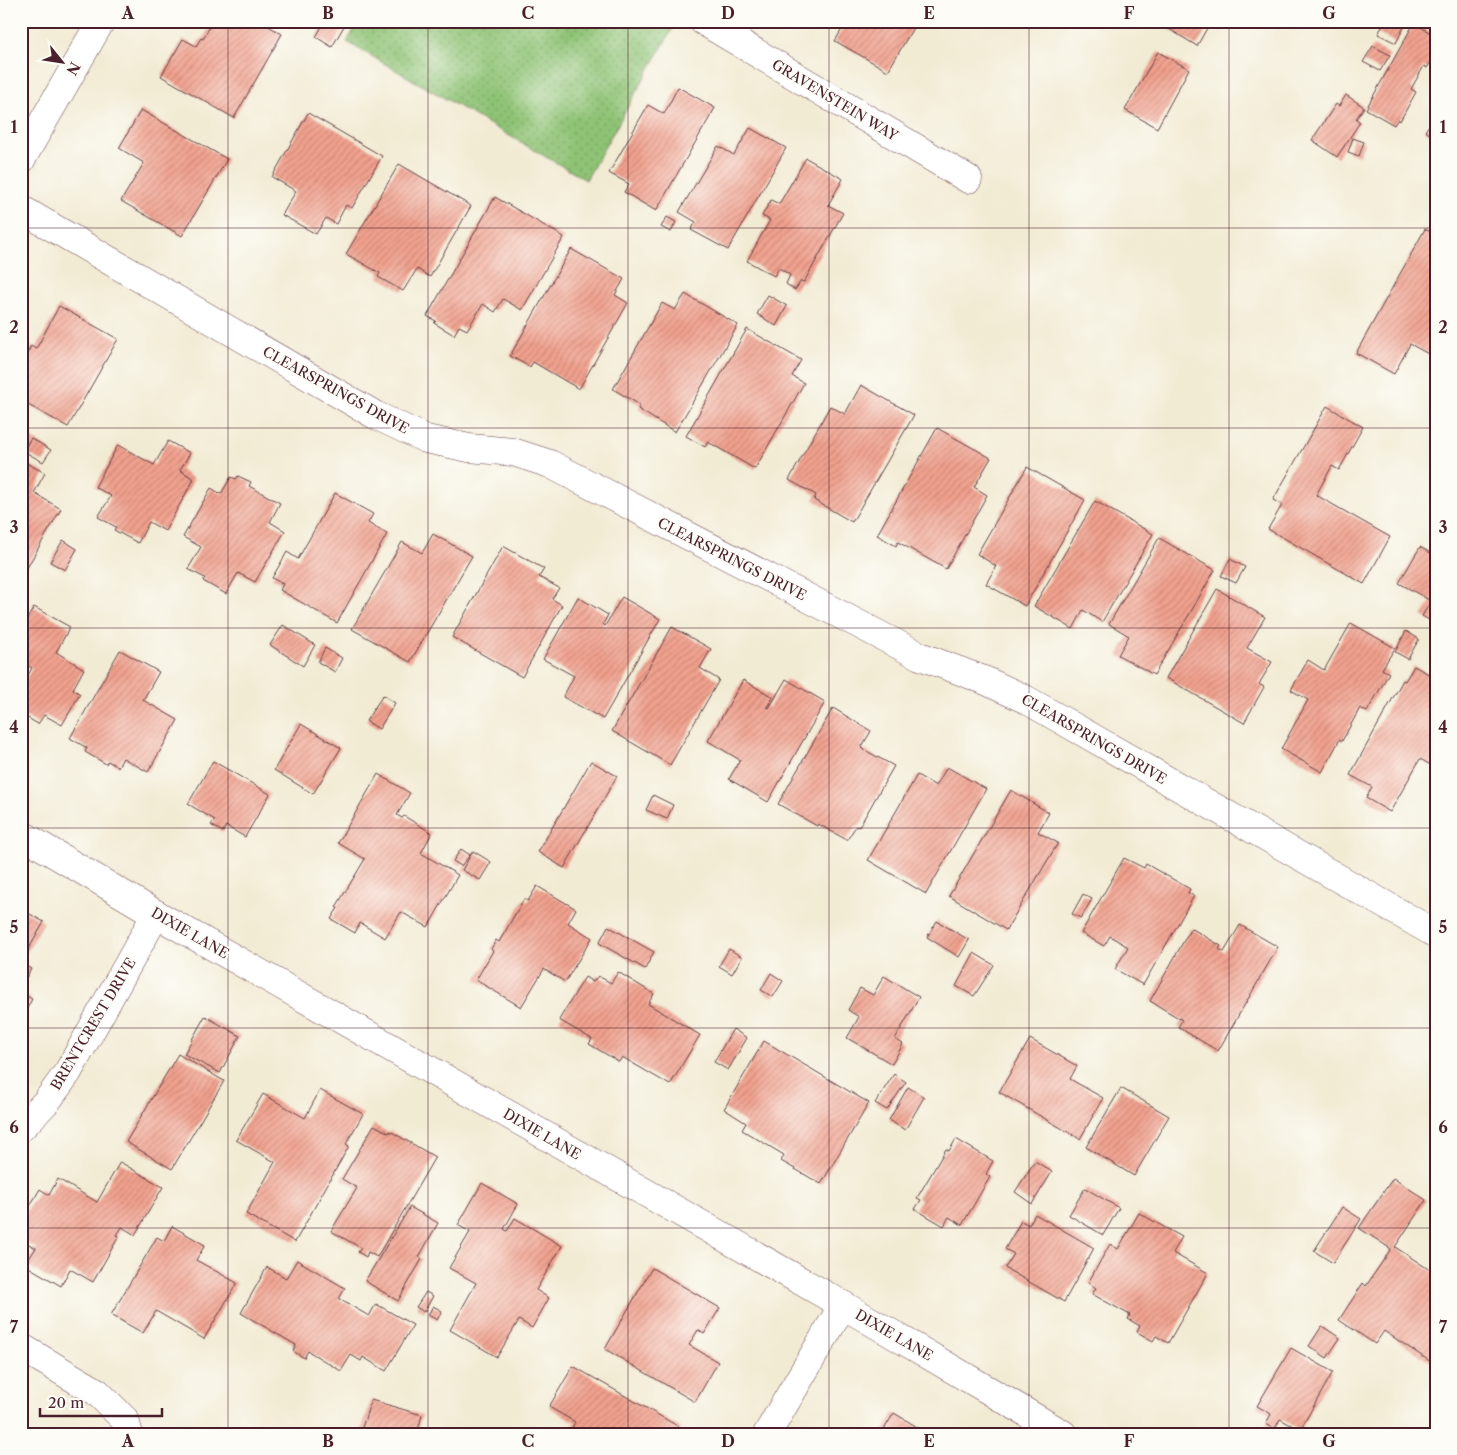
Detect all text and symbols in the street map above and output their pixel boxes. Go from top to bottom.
text: A [121,3,135,23]
text: B [322,3,334,23]
text: C [522,3,534,23]
text: D [721,3,735,23]
text: E [923,3,935,23]
text: F [1124,3,1135,23]
text: G [1322,3,1336,23]
north arrow [38,38,88,88]
street label: GRAVENSTEIN WAY [769,55,902,145]
text: N [62,59,84,78]
text: 1 [10,117,18,137]
text: 1 [1439,117,1447,137]
text: 2 [9,317,19,337]
text: 2 [1438,317,1448,337]
street label: CLEARSPRINGS DRIVE [260,342,412,438]
street label: CLEARSPRINGS DRIVE [655,514,809,604]
text: 3 [9,517,19,537]
text: 3 [1438,517,1448,537]
street label: CLEARSPRINGS DRIVE [1018,690,1170,788]
text: 4 [9,717,19,737]
text: 4 [1438,717,1448,737]
street label: DIXIE LANE [148,903,232,963]
text: 5 [10,917,19,937]
text: 5 [1439,917,1448,937]
street label: BRENTCREST DRIVE [46,955,140,1093]
street label: DIXIE LANE [500,1104,584,1164]
text: 6 [9,1117,19,1137]
text: 6 [1438,1117,1448,1137]
street label: DIXIE LANE [852,1305,936,1365]
text: 7 [10,1317,19,1337]
text: 7 [1439,1317,1448,1337]
scale bar [40,1385,162,1417]
text: 20 m [48,1393,84,1412]
text: A [121,1431,135,1451]
text: B [322,1431,334,1451]
text: C [522,1431,534,1451]
text: D [721,1431,735,1451]
text: E [923,1431,935,1451]
text: F [1124,1431,1135,1451]
text: G [1322,1431,1336,1451]

